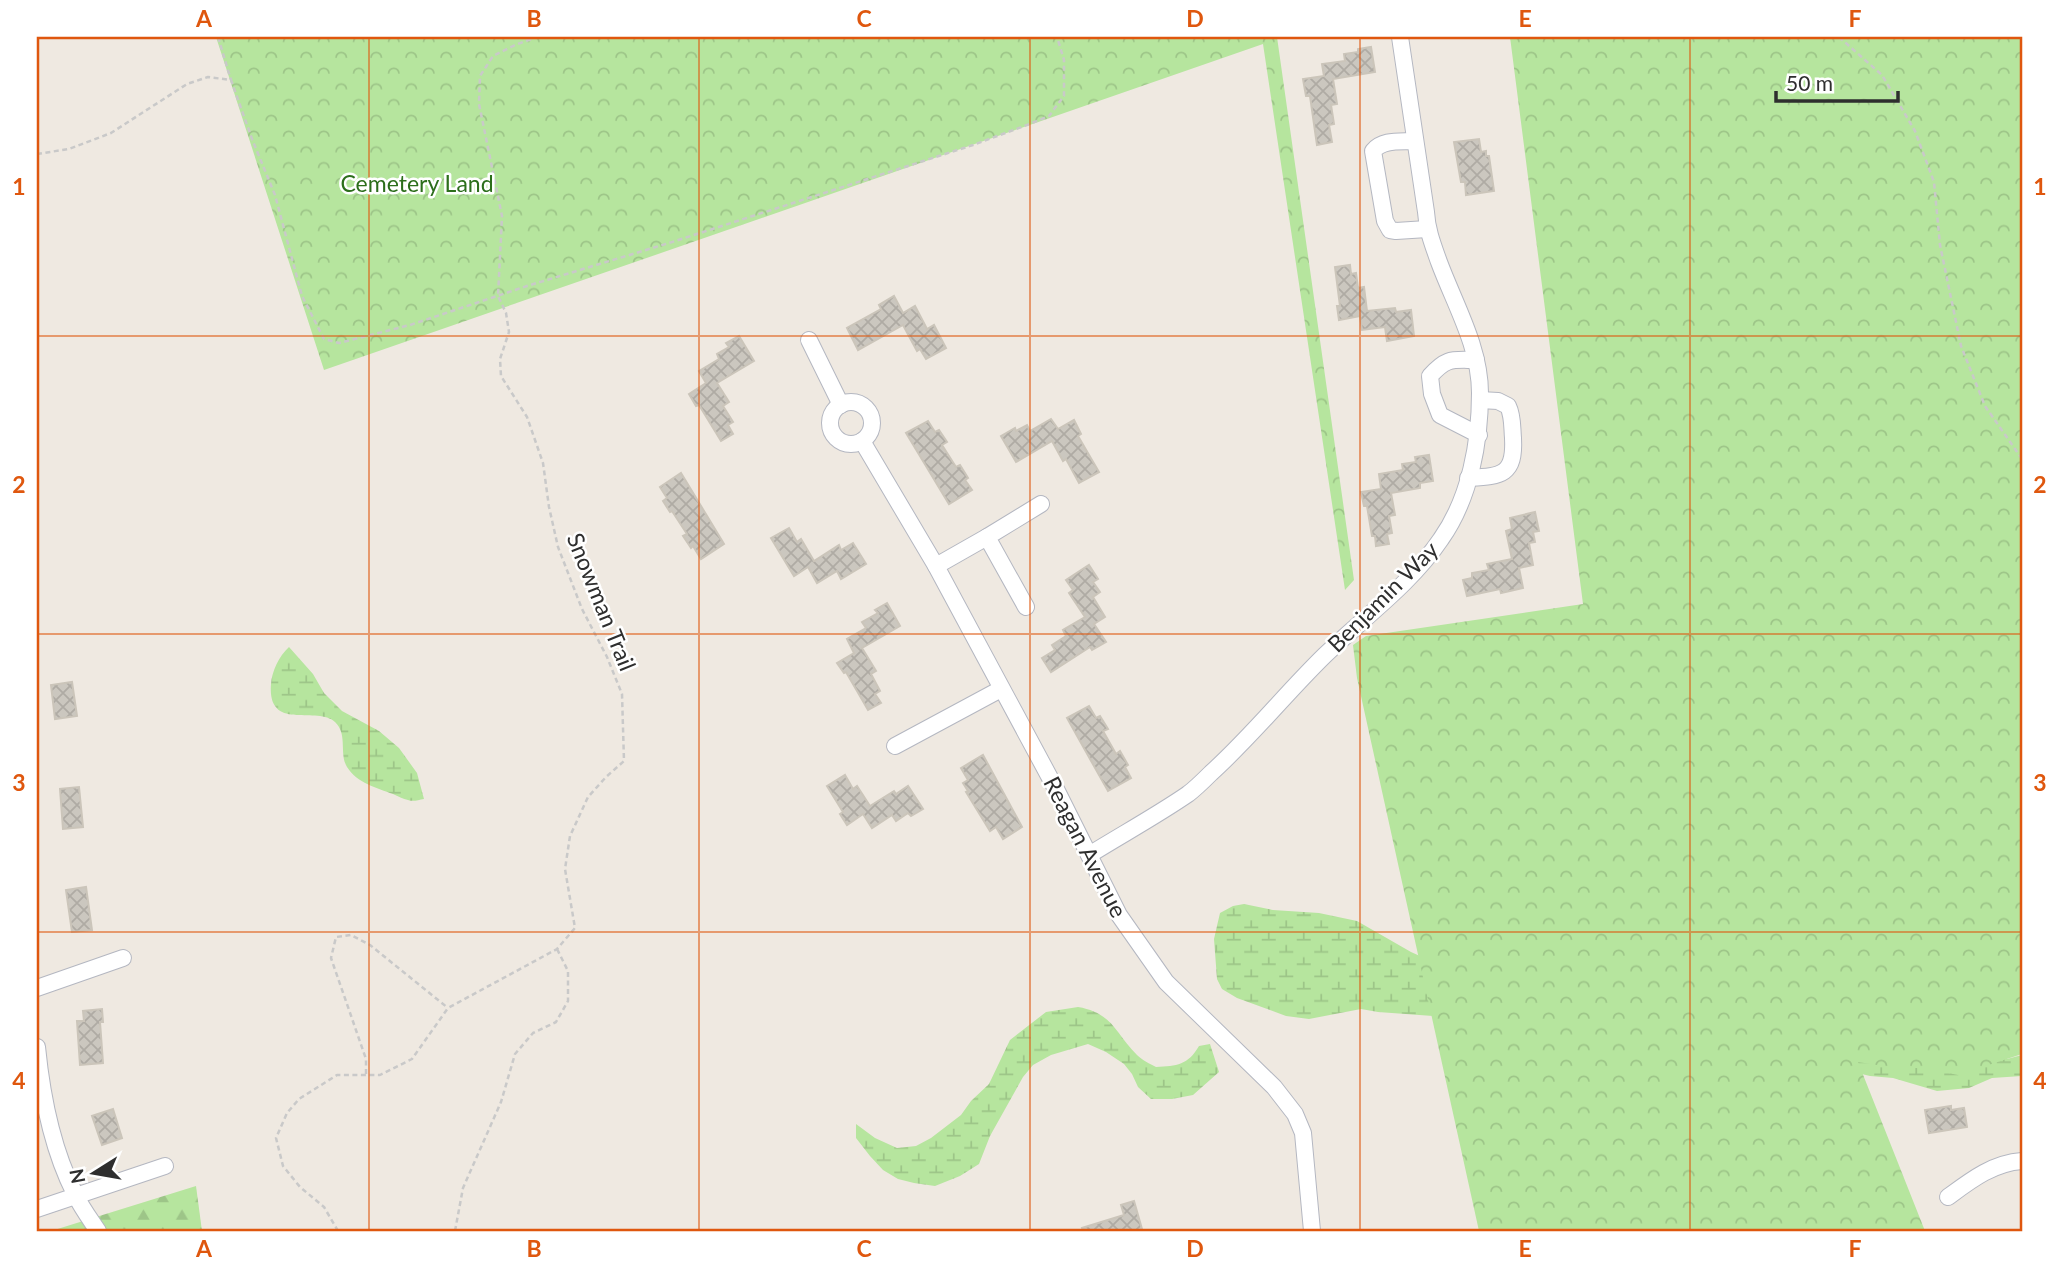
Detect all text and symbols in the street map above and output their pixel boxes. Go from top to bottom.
text: A [195,4,213,32]
text: B [526,4,542,32]
text: C [856,4,872,32]
text: D [1186,4,1204,32]
text: E [1518,4,1532,32]
text: F [1848,4,1862,32]
scale bar [1776,60,1898,104]
text: 50 m [1786,70,1833,95]
park label: Cemetery Land [340,169,494,197]
text: 1 [12,172,26,200]
text: 1 [2033,172,2047,200]
text: 2 [12,470,26,498]
text: 2 [2033,470,2047,498]
street label: Snowman Trail [562,529,642,675]
street label: Benjamin Way [1321,535,1444,657]
text: 3 [12,768,26,796]
text: 3 [2033,768,2047,796]
street label: Reagan Avenue [1038,771,1133,922]
text: 4 [12,1066,26,1094]
text: 4 [2033,1066,2047,1094]
north arrow [60,1138,130,1208]
text: N [64,1167,90,1186]
text: A [195,1234,213,1262]
text: B [526,1234,542,1262]
text: C [856,1234,872,1262]
text: D [1186,1234,1204,1262]
text: E [1518,1234,1532,1262]
text: F [1848,1234,1862,1262]

